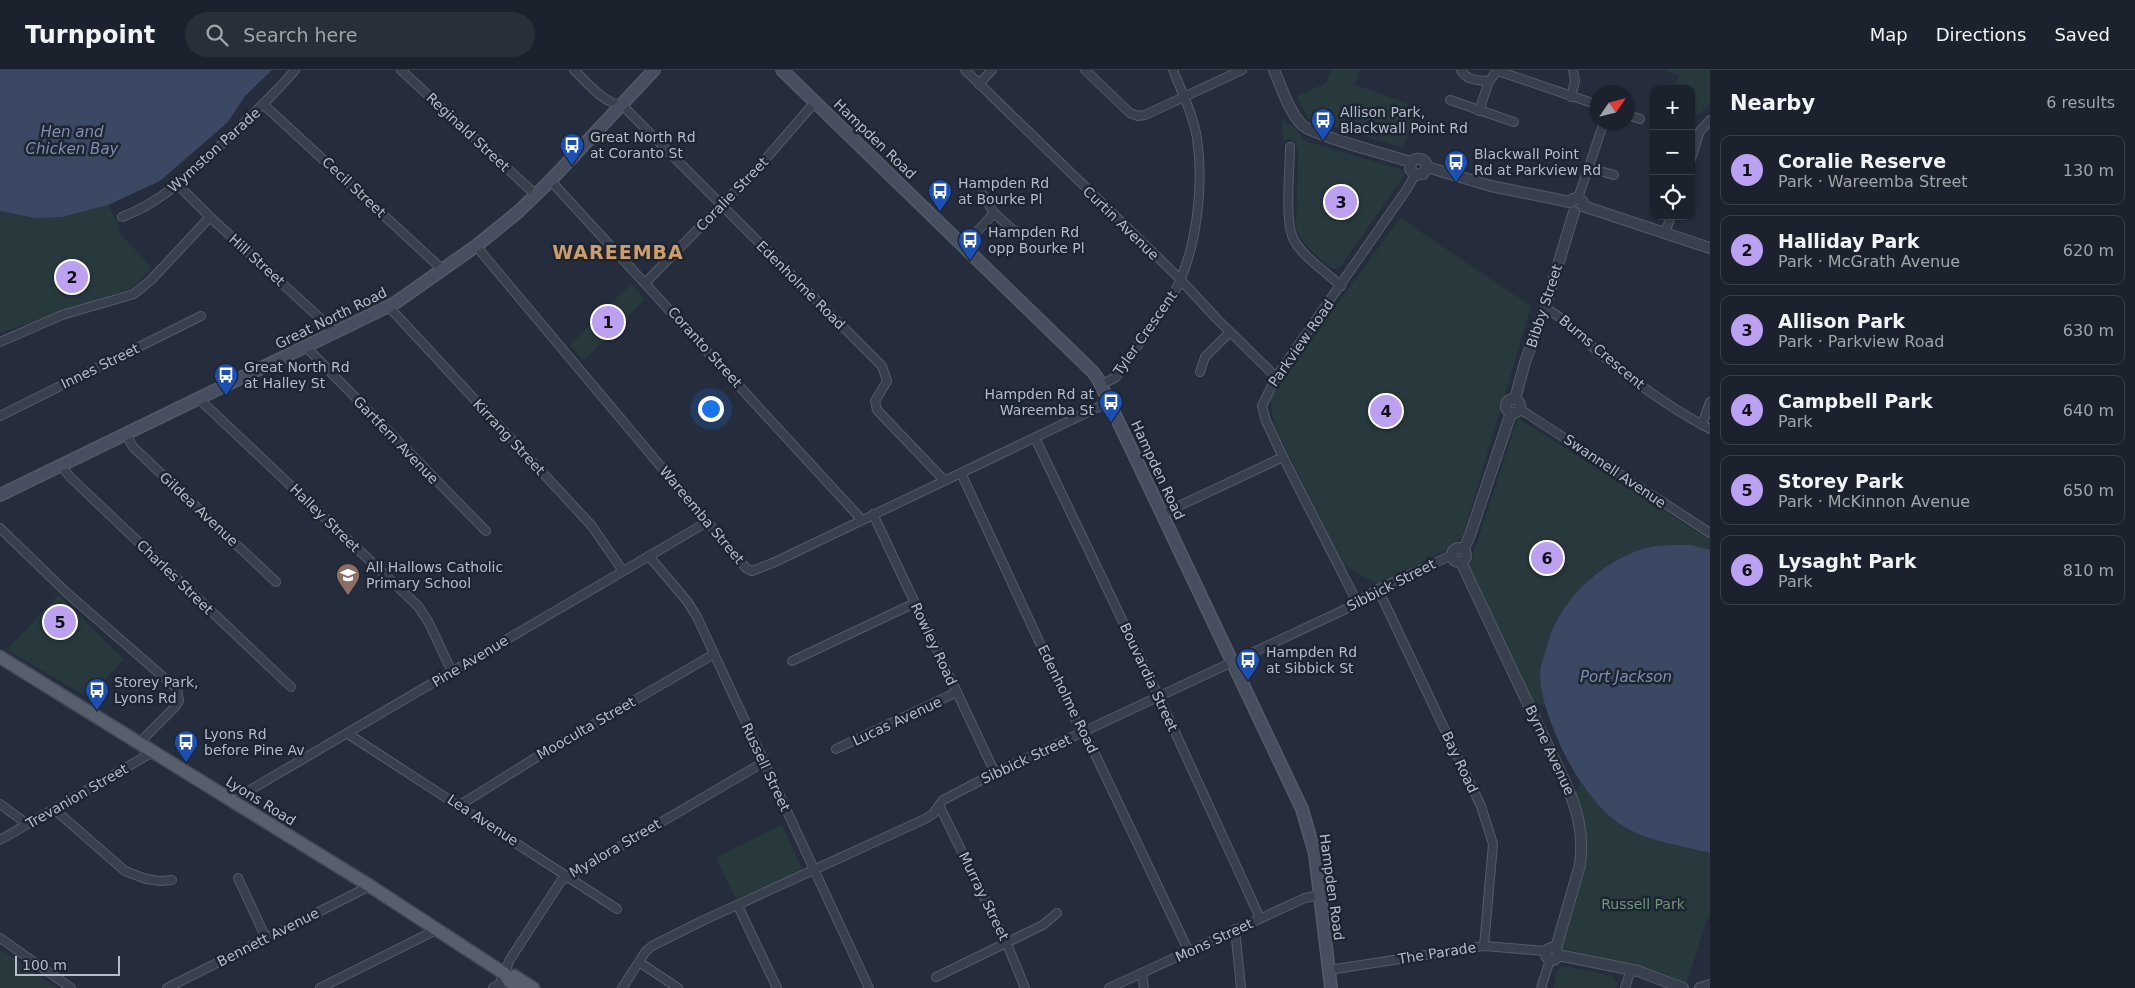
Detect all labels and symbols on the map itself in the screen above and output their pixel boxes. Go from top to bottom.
north arrow [1590,85,1635,130]
street label: Reginald Street [423,89,513,175]
street label: Hampden Road [831,96,919,182]
street label: Wymston Parade [165,104,263,196]
place label: Allison Park, Blackwall Point Rd [1340,104,1468,136]
bus stop icon: Allison Park, Blackwall Point Rd [1310,107,1336,141]
water label: Hen and Chicken Bay [26,123,120,158]
place label: Great North Rd at Coranto St [590,129,696,161]
bus stop icon: Great North Rd at Coranto St [559,132,585,166]
place label: Blackwall Point Rd at Parkview Rd [1474,146,1601,178]
bus stop icon: Blackwall Point Rd at Parkview Rd [1443,149,1469,183]
street label: Cecil Street [319,154,389,221]
street label: Coralie Street [693,154,771,234]
place label: Hampden Rd at Bourke Pl [958,175,1049,207]
bus stop icon: Hampden Rd at Bourke Pl [927,178,953,212]
street label: Curtin Avenue [1080,183,1162,263]
pin: 3 [1325,183,1357,221]
place label: Hampden Rd opp Bourke Pl [988,224,1085,256]
bus stop icon: Hampden Rd opp Bourke Pl [957,227,983,261]
street label: Hill Street [226,231,288,289]
street label: Edenholme Road [753,237,849,333]
district label: WAREEMBA [552,241,684,263]
pin: 2 [56,258,88,296]
street label: Bibby Street [1523,262,1565,350]
street label: Great North Road [273,284,389,352]
street label: Tyler Crescent [1109,287,1180,379]
street label: Parkview Road [1265,297,1337,389]
pin: 1 [592,303,624,341]
street label: Coranto Street [665,304,746,391]
street label: Burns Crescent [1556,312,1648,393]
street label: Innes Street [58,340,142,392]
place label: Great North Rd at Halley St [244,359,350,391]
bus stop icon: Great North Rd at Halley St [213,362,239,396]
place label: Hampden Rd at Wareemba St [984,386,1095,418]
bus stop icon: Hampden Rd at Wareemba St [1098,389,1124,423]
pin: 4 [1370,392,1402,430]
street label: Gartfern Avenue [350,393,442,487]
street label: Kirrang Street [470,396,549,479]
your location [698,396,724,422]
street label: Hampden Road [1128,418,1188,522]
street label: Swannell Avenue [1561,431,1669,511]
street label: Wareemba Street [657,463,748,567]
street label: Gildea Avenue [157,469,241,549]
street label: Halley Street [287,481,364,556]
street label: Charles Street [134,537,217,618]
pin: 6 [1531,539,1563,577]
street label: Sibbick Street [1344,556,1438,614]
place label: All Hallows Catholic Primary School [366,559,503,591]
school or university icon: All Hallows Catholic Primary School [335,562,361,596]
street label: Rowley Road [908,600,960,688]
pin: 5 [44,603,76,641]
street label: Bouvardia Street [1117,620,1181,734]
street label: Pine Avenue [429,632,511,690]
street label: Edenholme Road [1035,642,1101,756]
place label: Hampden Rd at Sibbick St [1266,644,1357,676]
bus stop icon: Hampden Rd at Sibbick St [1235,647,1261,681]
water label: Port Jackson [1580,668,1672,686]
place label: Storey Park, Lyons Rd [114,674,198,706]
bus stop icon: Storey Park, Lyons Rd [84,677,110,711]
street label: Mooculta Street [534,693,638,763]
street label: Lucas Avenue [850,693,944,749]
street label: Byrne Avenue [1522,703,1578,797]
street label: Russell Street [738,720,794,814]
place label: Lyons Rd before Pine Av [204,726,305,758]
bus stop icon: Lyons Rd before Pine Av [173,729,199,763]
street label: Bay Road [1439,729,1481,795]
street label: Sibbick Street [979,731,1074,787]
street label: Trevanion Street [22,760,131,832]
street label: Lyons Road [223,773,299,829]
street label: Lea Avenue [445,791,521,849]
street label: Myalora Street [567,815,664,881]
street label: Hampden Road [1317,833,1347,941]
street label: Murray Street [956,849,1012,943]
park label: Russell Park [1601,896,1686,912]
street label: Bennett Avenue [214,904,322,970]
street label: Mons Street [1173,915,1256,965]
street label: The Parade [1396,939,1477,967]
scale bar [15,953,120,976]

